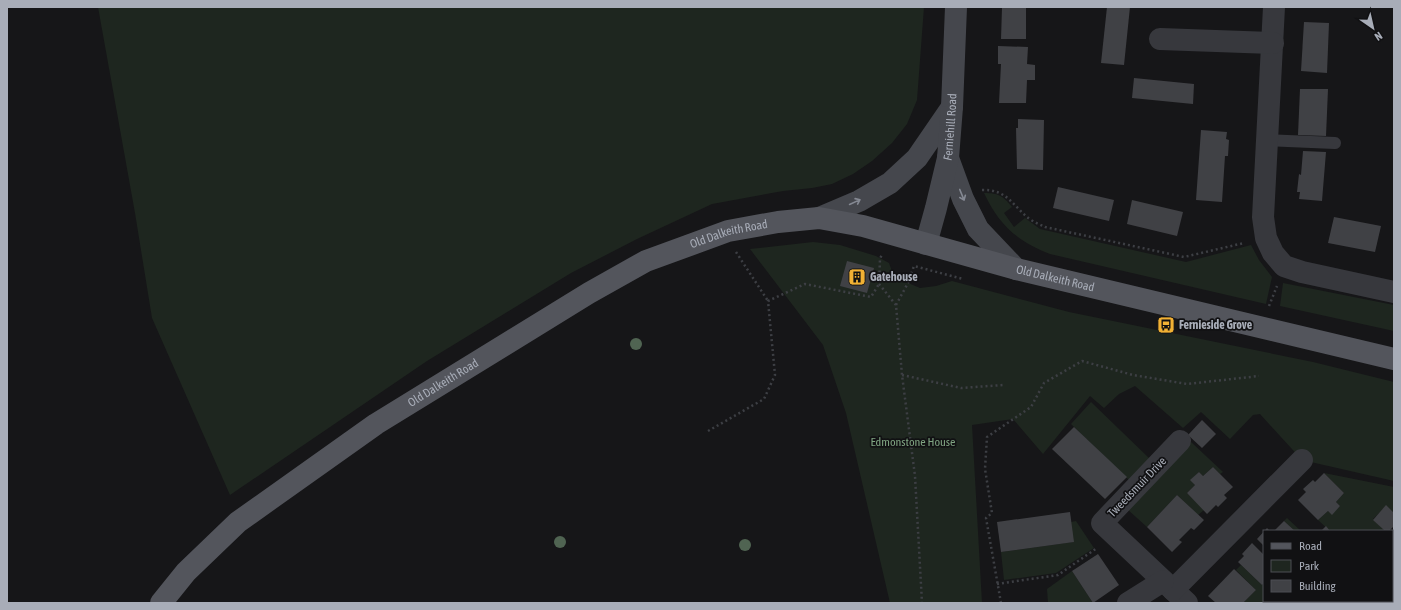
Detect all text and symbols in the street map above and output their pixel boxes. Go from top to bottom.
north arrow [1353,8,1393,48]
text: N [1373,29,1385,43]
street label: Ferniehill Road [941,93,960,162]
one-way arrow [959,188,966,200]
one-way arrow [849,198,861,205]
street label: Old Dalkeith Road [688,217,769,251]
street label: Old Dalkeith Road [1015,262,1096,294]
building icon: Gatehouse [847,267,867,287]
place label: Gatehouse [870,270,918,284]
bus stop icon: Fernieside Grove [1156,315,1176,335]
place label: Fernieside Grove [1179,318,1253,332]
street label: Old Dalkeith Road [405,356,481,410]
park label: Edmonstone House [870,435,956,449]
street label: Tweedsmuir Drive [1105,454,1169,520]
legend [1263,530,1393,602]
text: Road [1299,539,1322,553]
text: Park [1299,559,1320,573]
text: Building [1299,579,1337,593]

